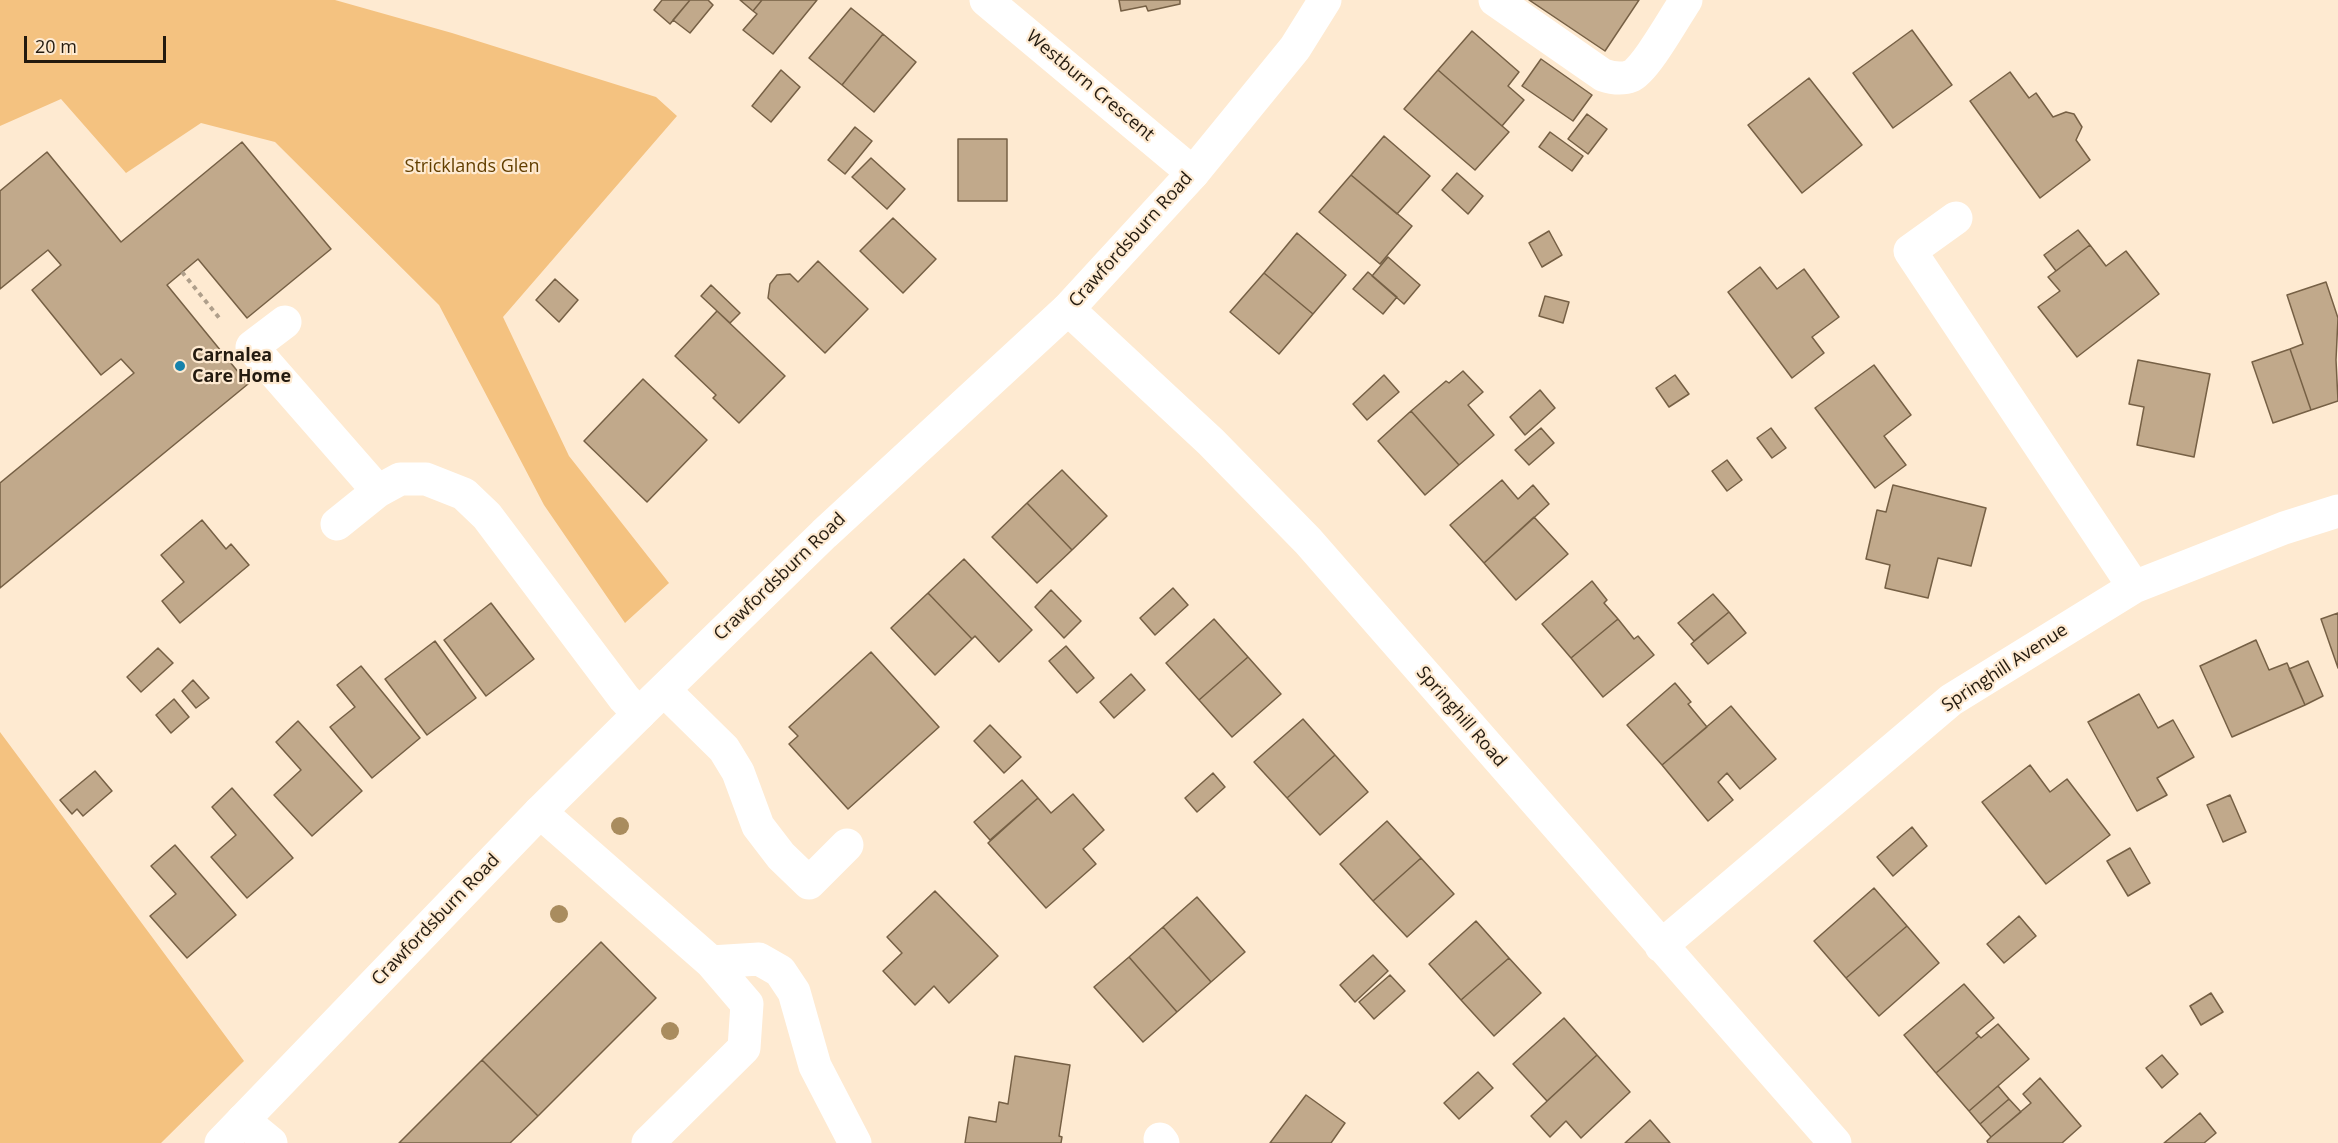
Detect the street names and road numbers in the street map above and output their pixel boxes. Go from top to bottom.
street label: Westburn Crescent [1022,26,1158,146]
street label: Crawfordsburn Road [1065,168,1197,312]
street label: Crawfordsburn Road [710,509,850,645]
street label: Springhill Avenue [1938,619,2072,717]
street label: Springhill Road [1412,662,1510,772]
street label: Crawfordsburn Road [368,850,504,990]

